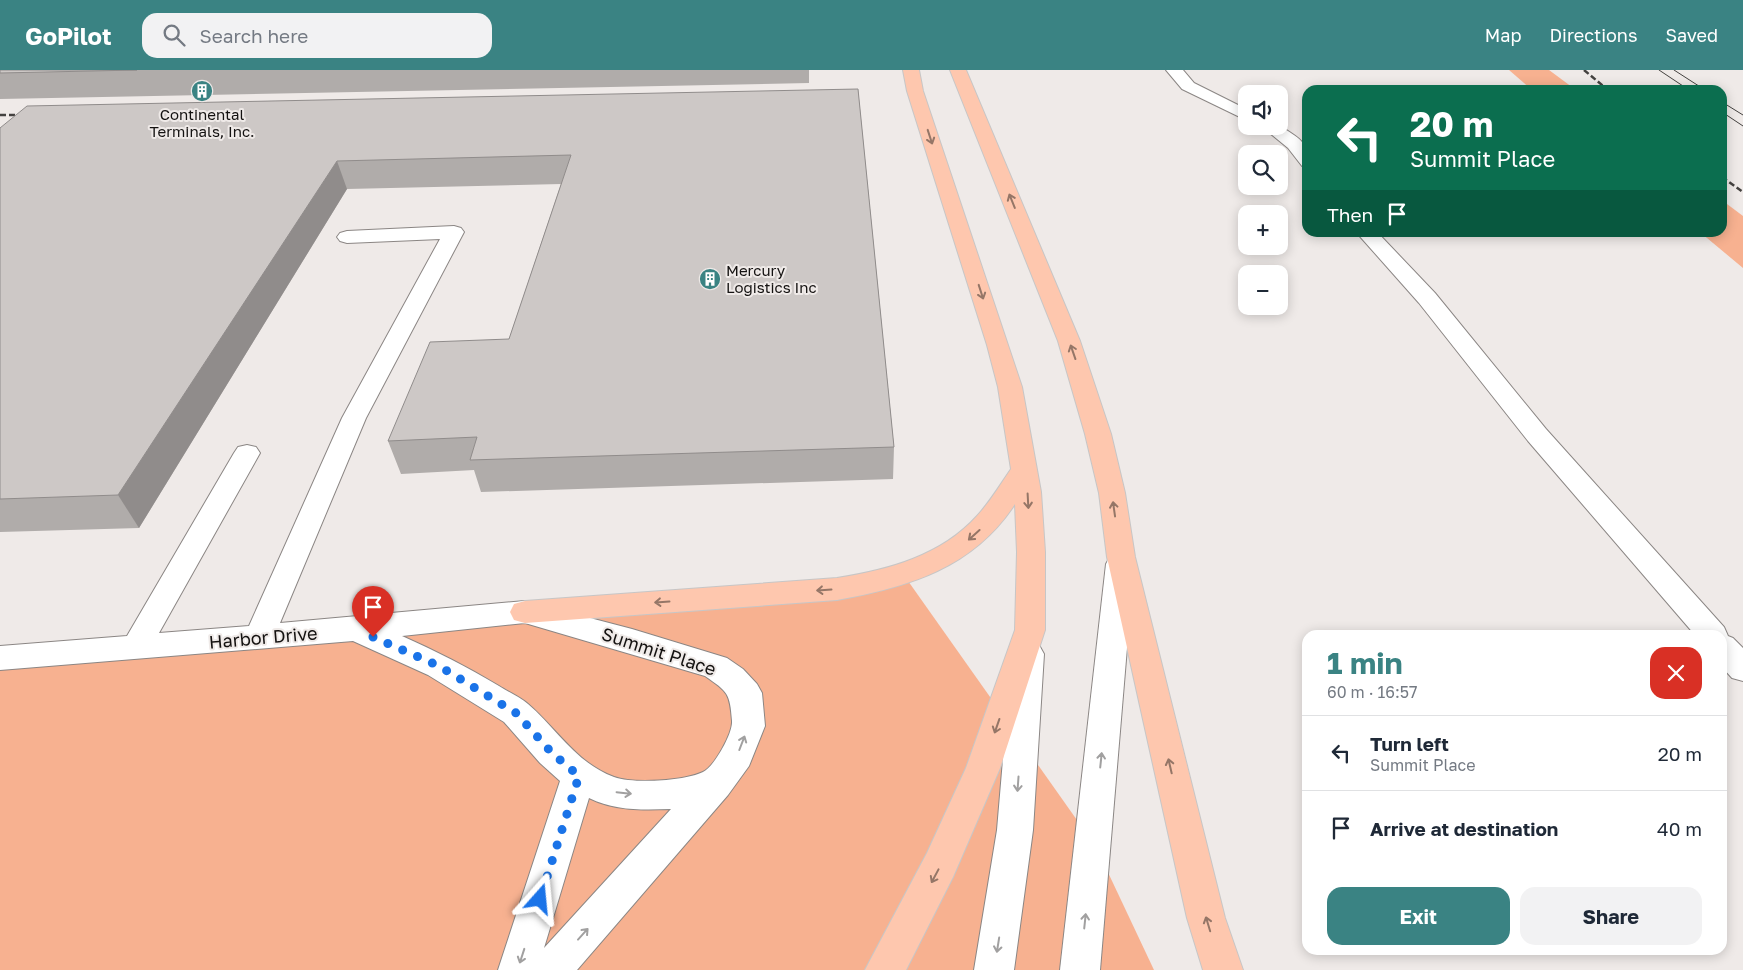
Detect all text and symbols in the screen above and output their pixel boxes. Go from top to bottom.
search box [142,13,492,58]
text: GoPilot [25,21,112,50]
icon: search [160,21,188,49]
text: Search here [200,24,308,47]
text: Map [1485,24,1521,46]
text: Directions [1549,24,1637,46]
text: Saved [1665,24,1718,46]
building icon: Continental Terminals, Inc. [190,79,214,103]
map controls [1238,85,1288,315]
button: sound [1238,85,1288,135]
text: 20 m [1410,103,1493,145]
place label: Continental Terminals, Inc. [150,105,254,140]
icon: left [1327,105,1392,170]
one-way arrow [926,129,936,145]
button: search [1238,145,1288,195]
text: Summit Place [1410,145,1555,172]
one-way arrow [1006,194,1015,209]
icon: arrive [1383,200,1411,228]
text: Then [1327,203,1373,226]
button: + [1238,205,1288,255]
place label: Mercury Logistics Inc [726,261,817,296]
button: − [1238,265,1288,315]
building icon: Mercury Logistics Inc [698,267,722,291]
one-way arrow [977,284,986,299]
one-way arrow [1068,345,1077,360]
one-way arrow [1024,493,1033,509]
one-way arrow [1109,501,1119,517]
one-way arrow [968,529,981,541]
one-way arrow [816,585,832,594]
pin [352,586,394,637]
icon: arrive [359,593,387,621]
one-way arrow [654,597,670,607]
street label: Harbor Drive [208,621,318,653]
street label: Summit Place [599,622,719,680]
text: 1 min [1327,645,1403,681]
button: close [1650,647,1702,699]
text: 60 m · 16:57 [1327,682,1418,702]
one-way arrow [992,718,1001,733]
text: Turn left [1370,732,1449,755]
one-way arrow [738,736,747,751]
icon: left [1327,739,1355,767]
text: 20 m [1658,742,1702,765]
one-way arrow [1096,752,1106,768]
text: Summit Place [1370,755,1476,775]
one-way arrow [1165,758,1174,774]
one-way arrow [1014,775,1023,791]
one-way arrow [616,788,632,798]
icon: arrive [1327,814,1355,842]
text: Arrive at destination [1370,817,1558,840]
text: 40 m [1657,817,1702,840]
one-way arrow [930,868,939,883]
position arrow [513,872,565,924]
button: Exit [1327,887,1510,945]
button: Share [1520,887,1702,945]
one-way arrow [1080,914,1090,930]
one-way arrow [1203,916,1212,932]
one-way arrow [577,927,589,940]
one-way arrow [992,936,1002,952]
one-way arrow [517,947,527,963]

